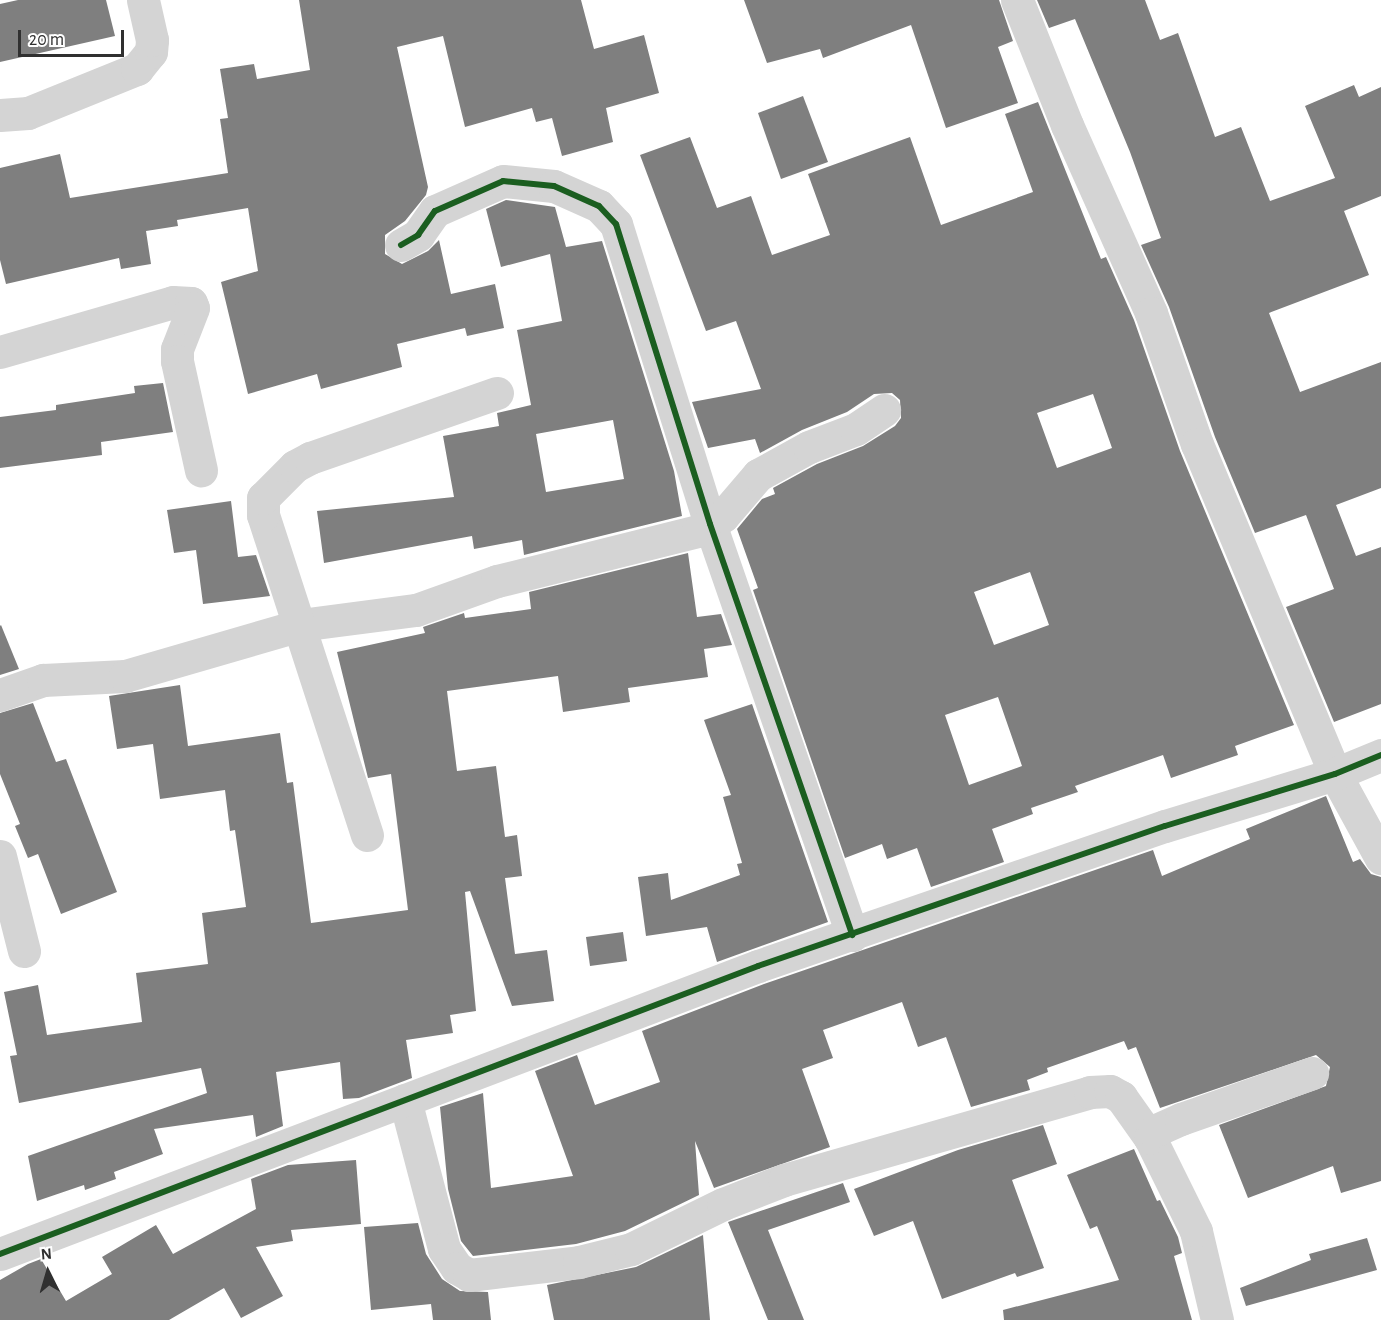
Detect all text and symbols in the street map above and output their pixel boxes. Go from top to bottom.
scale bar [21,18,128,56]
text: 20 m [29,31,64,49]
north arrow [18,1242,78,1302]
text: N [40,1246,53,1263]

